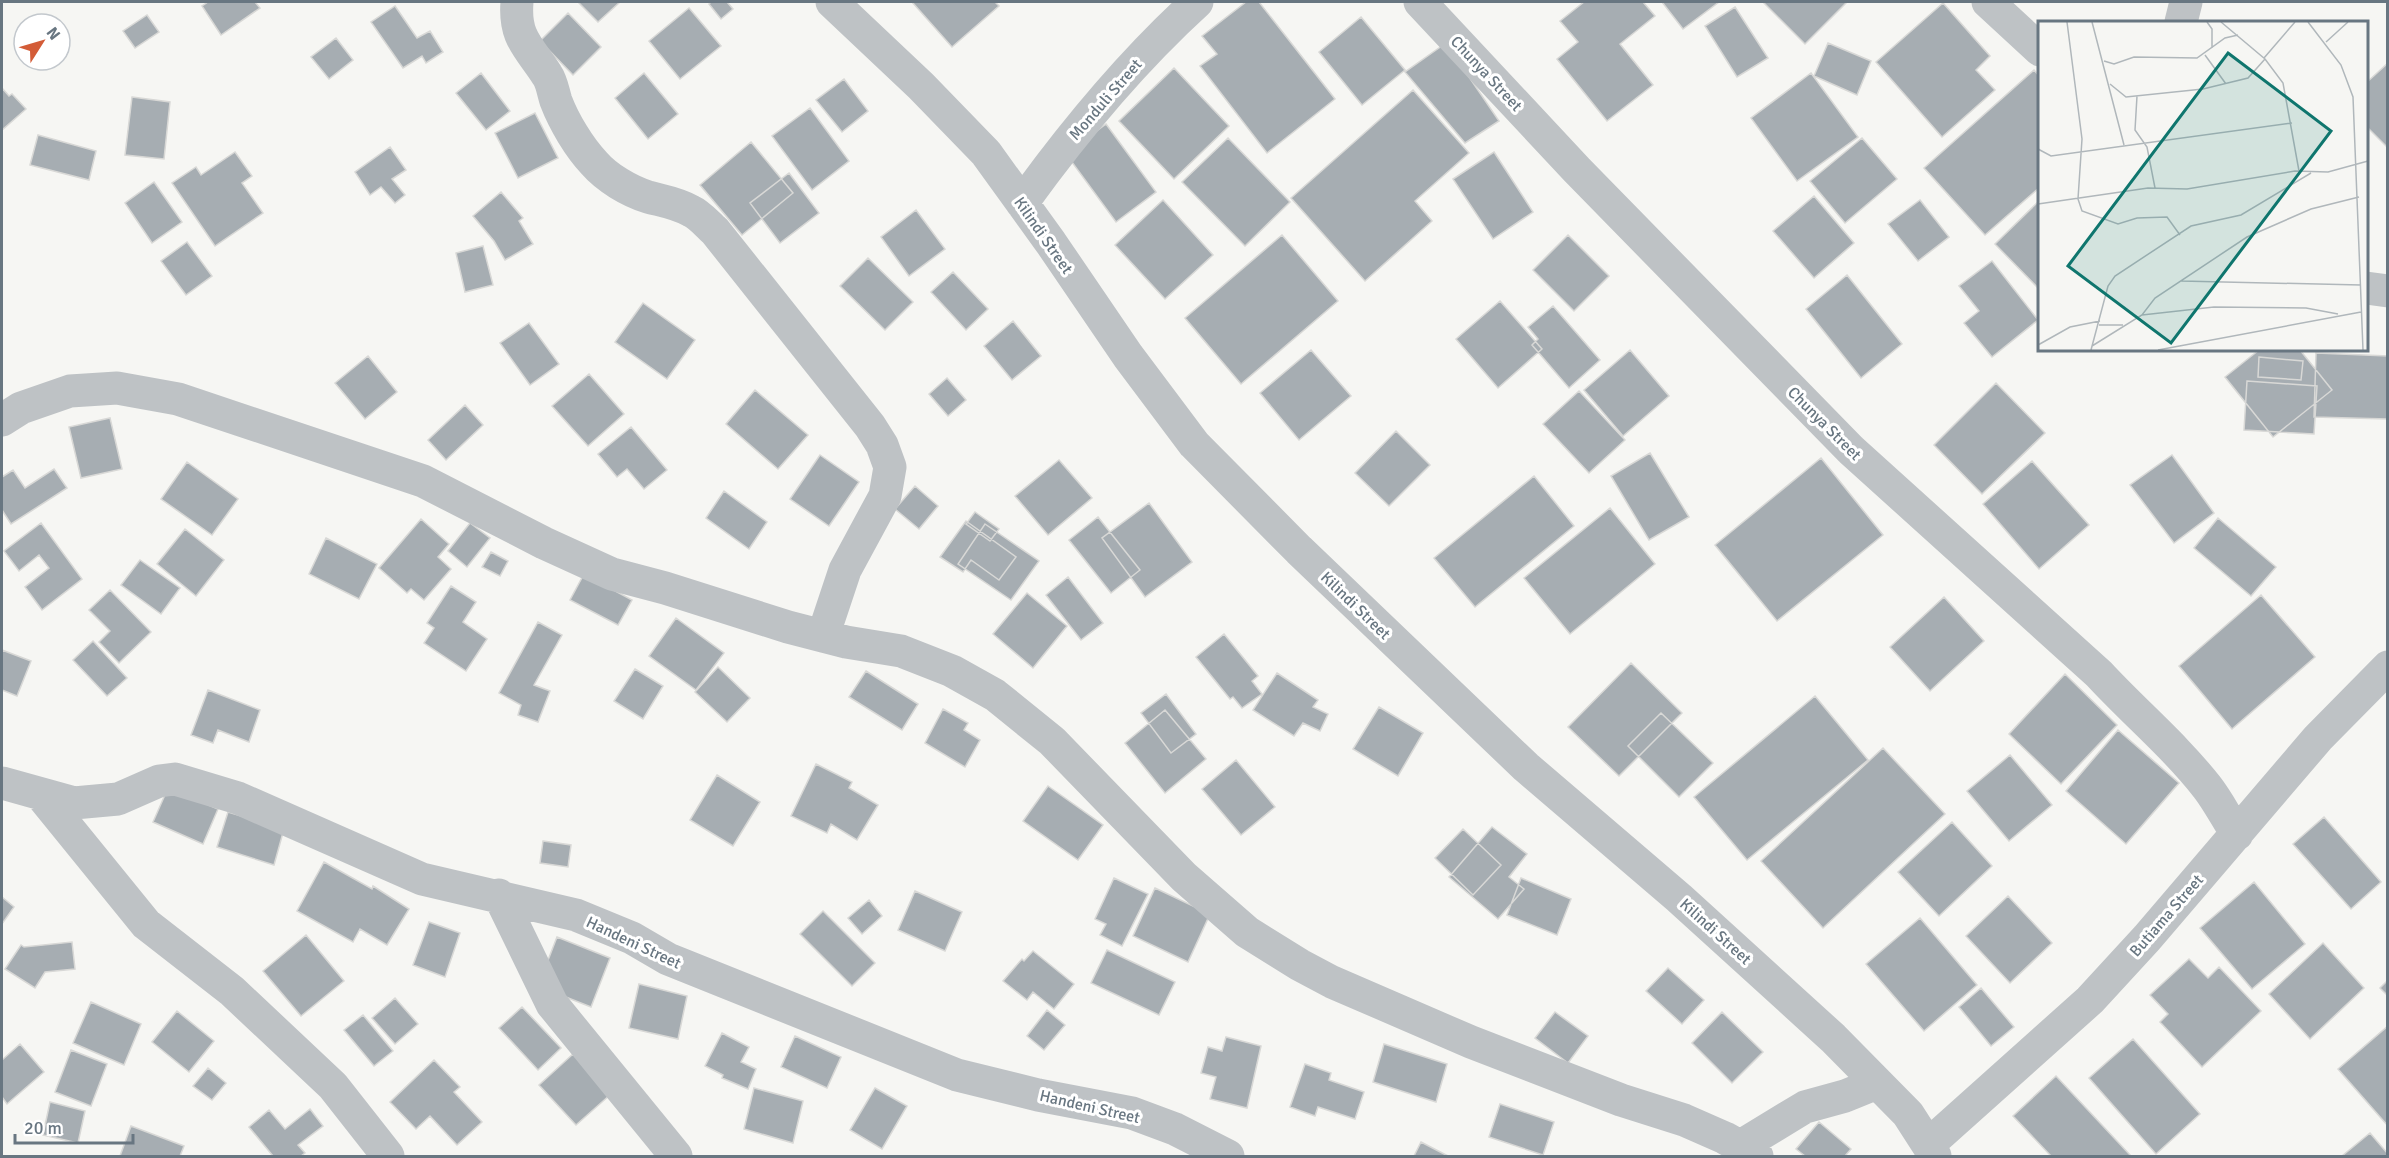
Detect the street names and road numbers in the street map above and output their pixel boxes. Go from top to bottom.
street label: Chunya Street [1446,32,1527,116]
street label: Monduli Street [1065,55,1147,144]
street label: Kilindi Street [1009,193,1077,278]
street label: Chunya Street [1783,383,1866,465]
street label: Kilindi Street [1316,567,1395,644]
street label: Butiama Street [2126,870,2208,961]
street label: Kilindi Street [1675,894,1756,969]
street label: Handeni Street [583,912,685,974]
street label: Handeni Street [1038,1086,1142,1128]

